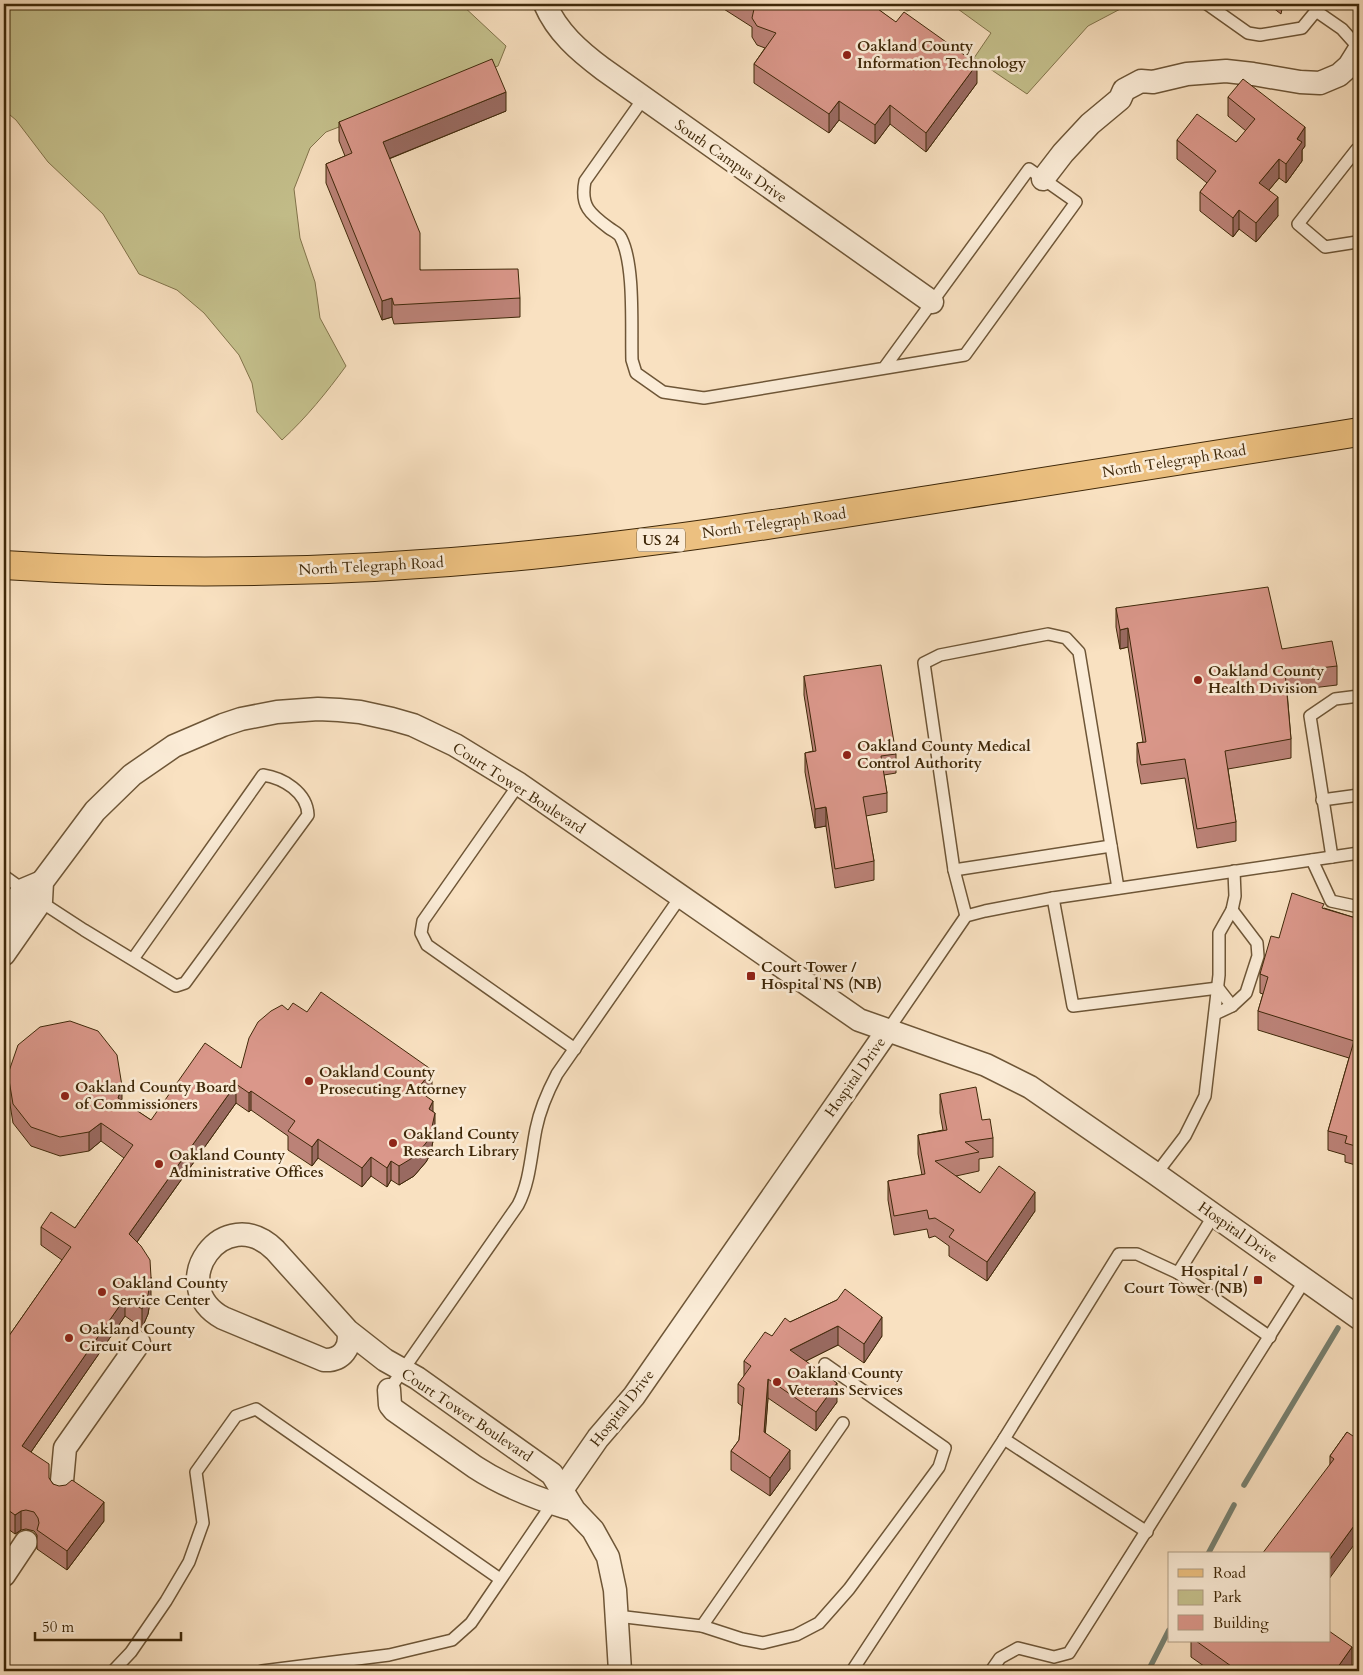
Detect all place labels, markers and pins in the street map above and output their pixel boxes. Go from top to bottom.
place label: Oakland County Information Technology [857,36,1027,73]
marker: Oakland County Information Technology [841,49,853,61]
place label: Oakland County Health Division [1208,661,1325,698]
marker: Oakland County Health Division [1192,674,1204,686]
place label: Oakland County Medical Control Authority [857,736,1031,773]
marker: Oakland County Medical Control Authority [841,749,853,761]
place label: Court Tower / Hospital NS (NB) [761,957,882,994]
marker: Court Tower / Hospital NS (NB) [745,970,757,982]
place label: Oakland County Prosecuting Attorney [319,1062,467,1099]
marker: Oakland County Prosecuting Attorney [303,1075,315,1087]
place label: Oakland County Board of Commissioners [75,1077,237,1114]
marker: Oakland County Board of Commissioners [59,1090,71,1102]
place label: Oakland County Research Library [403,1124,520,1161]
marker: Oakland County Research Library [387,1137,399,1149]
place label: Oakland County Administrative Offices [169,1145,324,1182]
marker: Oakland County Administrative Offices [153,1158,165,1170]
place label: Hospital / Court Tower (NB) [1124,1261,1249,1298]
place label: Oakland County Service Center [112,1273,229,1310]
marker: Hospital / Court Tower (NB) [1252,1274,1264,1286]
marker: Oakland County Service Center [96,1286,108,1298]
place label: Oakland County Circuit Court [79,1319,196,1356]
marker: Oakland County Circuit Court [63,1332,75,1344]
place label: Oakland County Veterans Services [787,1363,904,1400]
marker: Oakland County Veterans Services [771,1376,783,1388]

